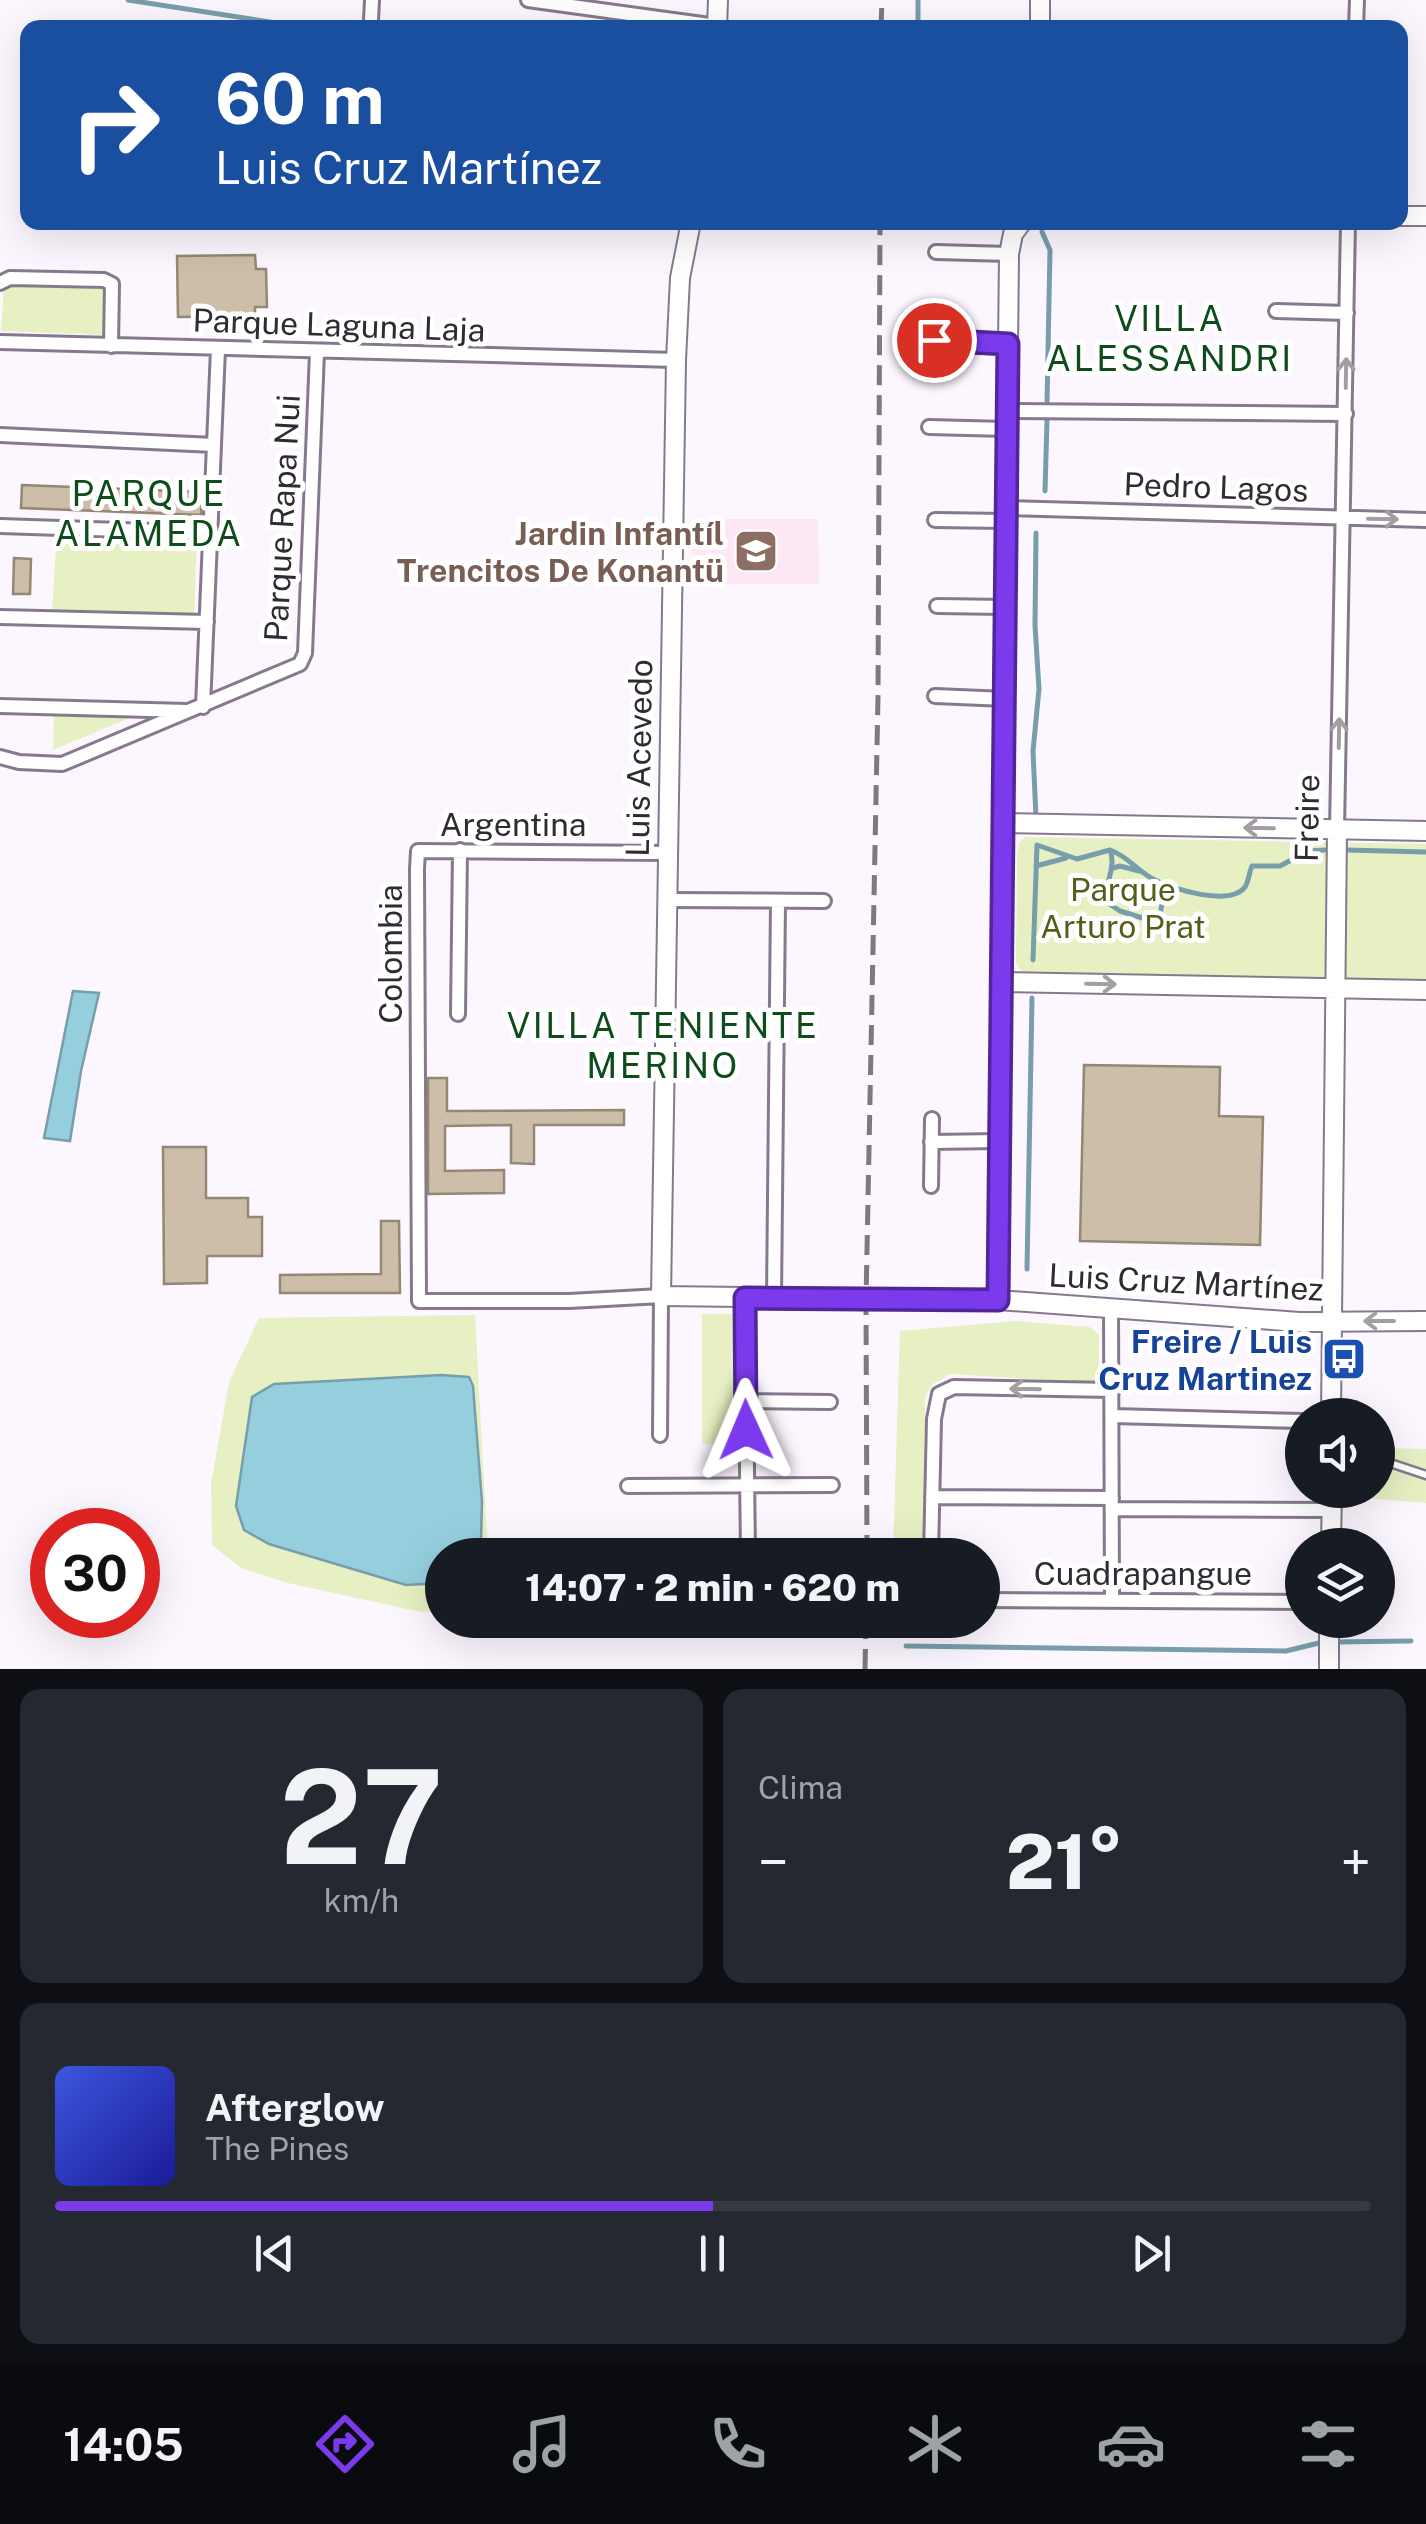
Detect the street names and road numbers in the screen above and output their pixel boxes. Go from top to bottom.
street label: Parque Laguna Laja [192,301,486,349]
street label: Parque Rapa Nui [257,393,307,643]
street label: Pedro Lagos [1123,465,1309,509]
street label: Luis Acevedo [619,659,659,857]
street label: Freire [1288,774,1326,862]
street label: Argentina [440,806,586,843]
street label: Colombia [372,884,409,1024]
street label: Luis Cruz Martínez [1048,1256,1324,1308]
street label: Cuadrapangue [1034,1555,1252,1592]

